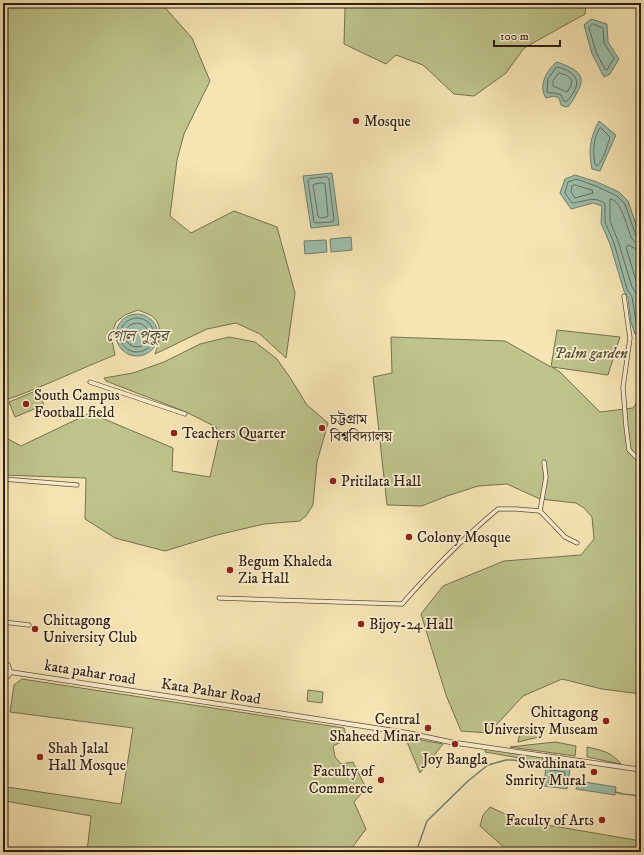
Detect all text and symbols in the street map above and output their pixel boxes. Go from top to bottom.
scale bar [494,22,560,48]
text: 100 m [500,29,529,44]
place label: Mosque [364,112,411,131]
marker: Mosque [351,116,361,126]
water label: গোল পুকুর [106,326,171,346]
park label: Palm garden [554,344,628,363]
place label: South Campus Football field [34,386,120,422]
marker: South Campus Football field [21,399,31,409]
place label: চট্টগ্রাম বিশ্ববিদ্যালয় [329,410,393,446]
marker: চট্টগ্রাম বিশ্ববিদ্যালয় [317,423,327,433]
place label: Teachers Quarter [182,424,286,443]
marker: Teachers Quarter [169,428,179,438]
place label: Pritilata Hall [341,472,422,491]
marker: Pritilata Hall [328,476,338,486]
place label: Colony Mosque [417,528,511,547]
marker: Colony Mosque [404,532,414,542]
place label: Begum Khaleda Zia Hall [238,552,333,588]
marker: Begum Khaleda Zia Hall [225,565,235,575]
place label: Chittagong University Club [43,611,137,647]
place label: Bijoy-24 Hall [369,615,454,634]
marker: Bijoy-24 Hall [356,619,366,629]
marker: Chittagong University Club [30,624,40,634]
street label: kata pahar road [43,656,137,689]
street label: Kata Pahar Road [160,674,263,709]
place label: Chittagong University Museam [483,703,599,739]
place label: Central Shaheed Minar [330,710,420,746]
marker: Chittagong University Museam [601,716,611,726]
marker: Central Shaheed Minar [423,723,433,733]
place label: Shah Jalal Hall Mosque [48,739,126,775]
marker: Joy Bangla [450,739,460,749]
place label: Joy Bangla [420,750,488,769]
marker: Shah Jalal Hall Mosque [35,752,45,762]
place label: Swadhinata Smrity Mural [505,754,587,790]
place label: Faculty of Commerce [309,762,375,798]
marker: Swadhinata Smrity Mural [589,767,599,777]
marker: Faculty of Commerce [376,775,386,785]
place label: Faculty of Arts [505,811,594,830]
marker: Faculty of Arts [597,815,607,825]

